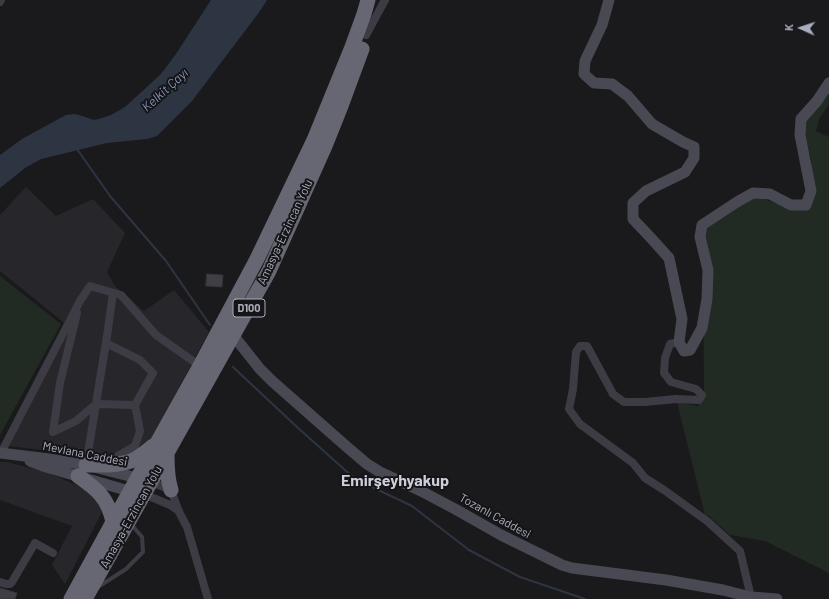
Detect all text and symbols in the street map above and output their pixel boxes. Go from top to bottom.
north arrow [781,8,821,48]
text: K [782,24,795,31]
water label: Kelkit Çayı [139,65,191,115]
street label: Amasya-Erzincan Yolu [254,177,316,287]
road number: D100 [233,299,265,317]
street label: Mevlana Caddesi [41,439,129,469]
street label: Amasya-Erzincan Yolu [97,463,165,571]
district label: Emirşeyhyakup [341,471,449,491]
street label: Tozanlı Caddesi [457,490,533,542]

